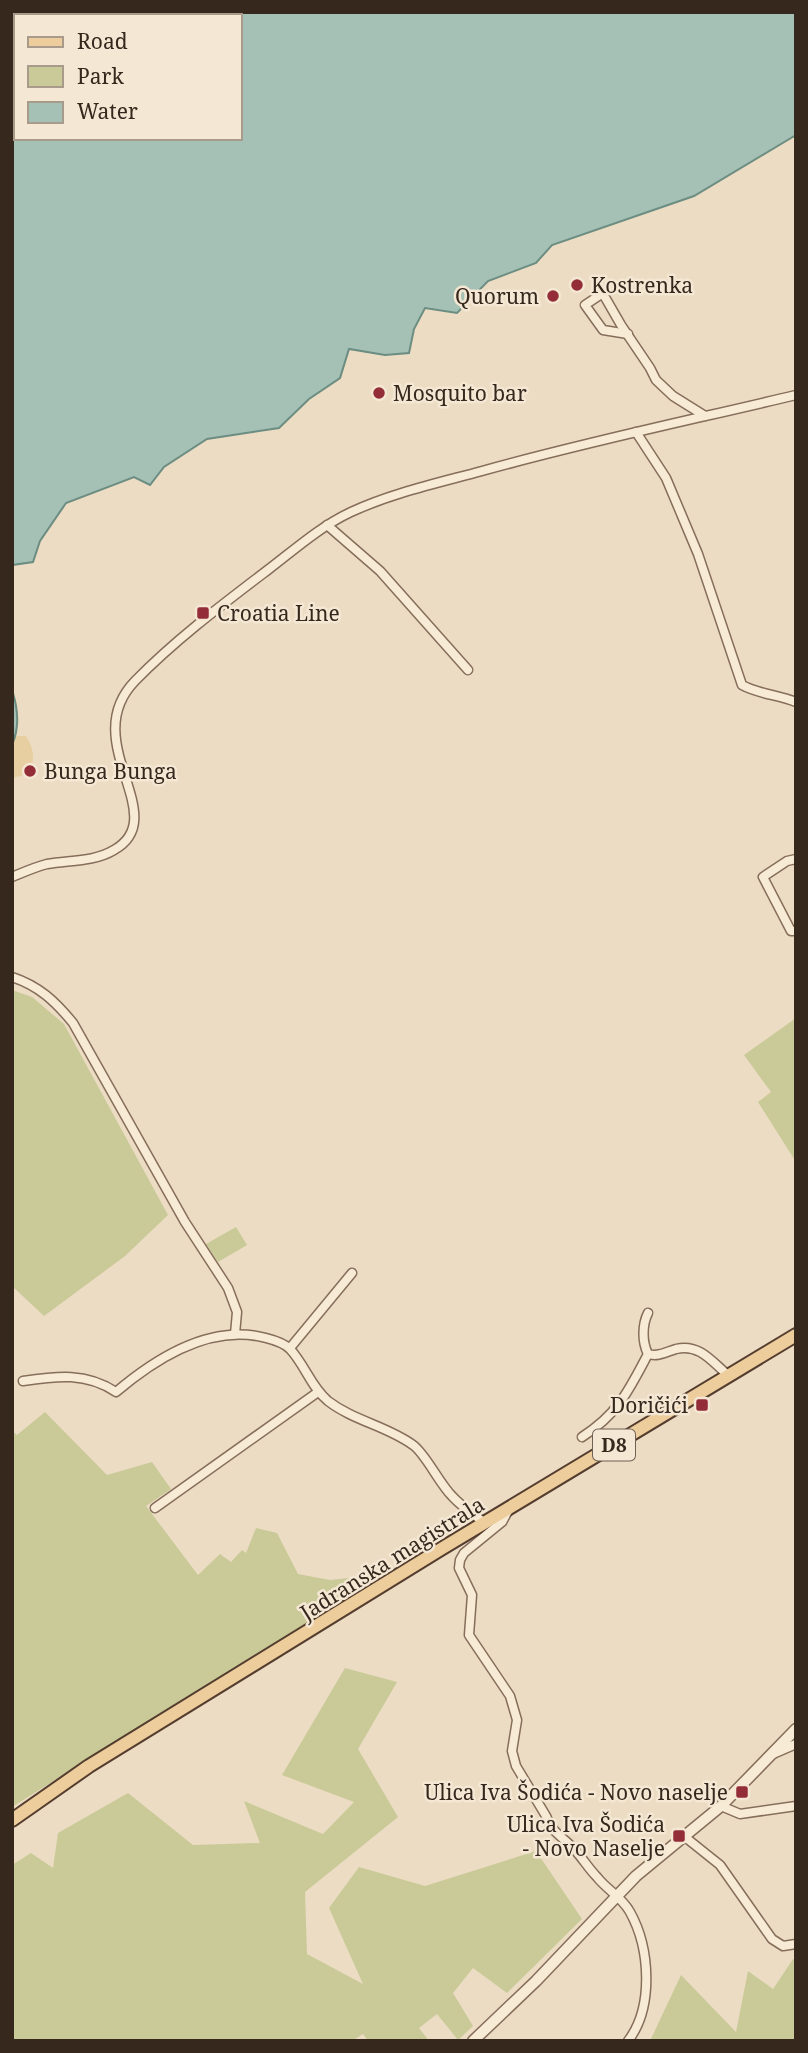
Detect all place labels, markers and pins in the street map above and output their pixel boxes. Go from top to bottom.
place label: Kostrenka [591,271,693,299]
marker: Kostrenka [569,277,585,293]
place label: Quorum [455,282,539,310]
marker: Quorum [545,288,561,304]
place label: Mosquito bar [393,379,527,407]
marker: Mosquito bar [371,385,387,401]
place label: Croatia Line [217,599,340,627]
marker: Croatia Line [195,605,211,621]
place label: Bunga Bunga [44,757,177,785]
marker: Bunga Bunga [22,763,38,779]
place label: Doričići [610,1391,688,1419]
marker: Doričići [694,1397,710,1413]
place label: Ulica Iva Šodića - Novo naselje [424,1778,728,1806]
marker: Ulica Iva Šodića - Novo naselje [734,1784,750,1800]
place label: Ulica Iva Šodića - Novo Naselje [507,1810,665,1862]
marker: Ulica Iva Šodića - Novo Naselje [671,1828,687,1844]

